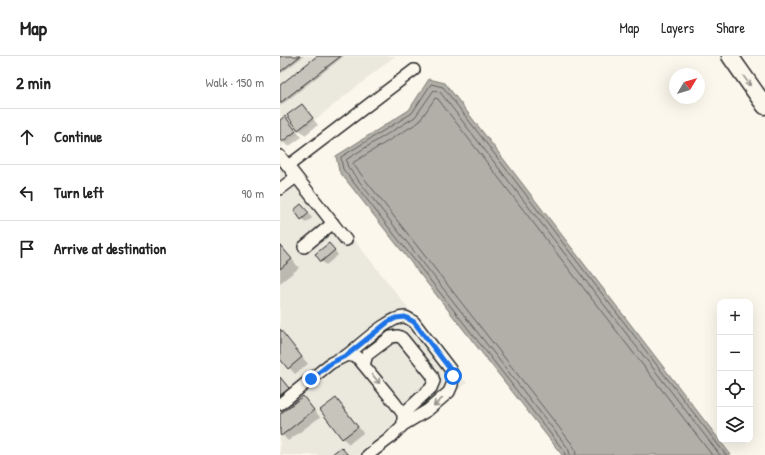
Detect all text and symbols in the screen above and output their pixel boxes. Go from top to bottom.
text: Map [20,15,47,41]
text: Map [619,18,639,37]
text: Layers [661,18,694,37]
text: Share [716,18,745,37]
north arrow [669,68,705,104]
text: 2 min [16,71,51,94]
text: Walk · 150 m [206,73,264,91]
one-way arrow [743,75,751,86]
icon: ahead [16,126,38,148]
text: Continue [54,126,102,147]
text: 60 m [241,128,264,146]
icon: left [16,182,38,204]
text: Turn left [54,182,104,203]
text: 90 m [242,184,264,202]
icon: arrive [16,238,38,260]
text: Arrive at destination [54,238,166,259]
map controls [717,299,753,443]
button: + [717,299,753,335]
button: − [717,335,753,371]
route start [444,367,462,385]
route end [302,370,320,388]
button: locate [717,371,753,407]
one-way arrow [372,374,381,385]
one-way arrow [433,397,443,407]
button: layers [717,407,753,443]

